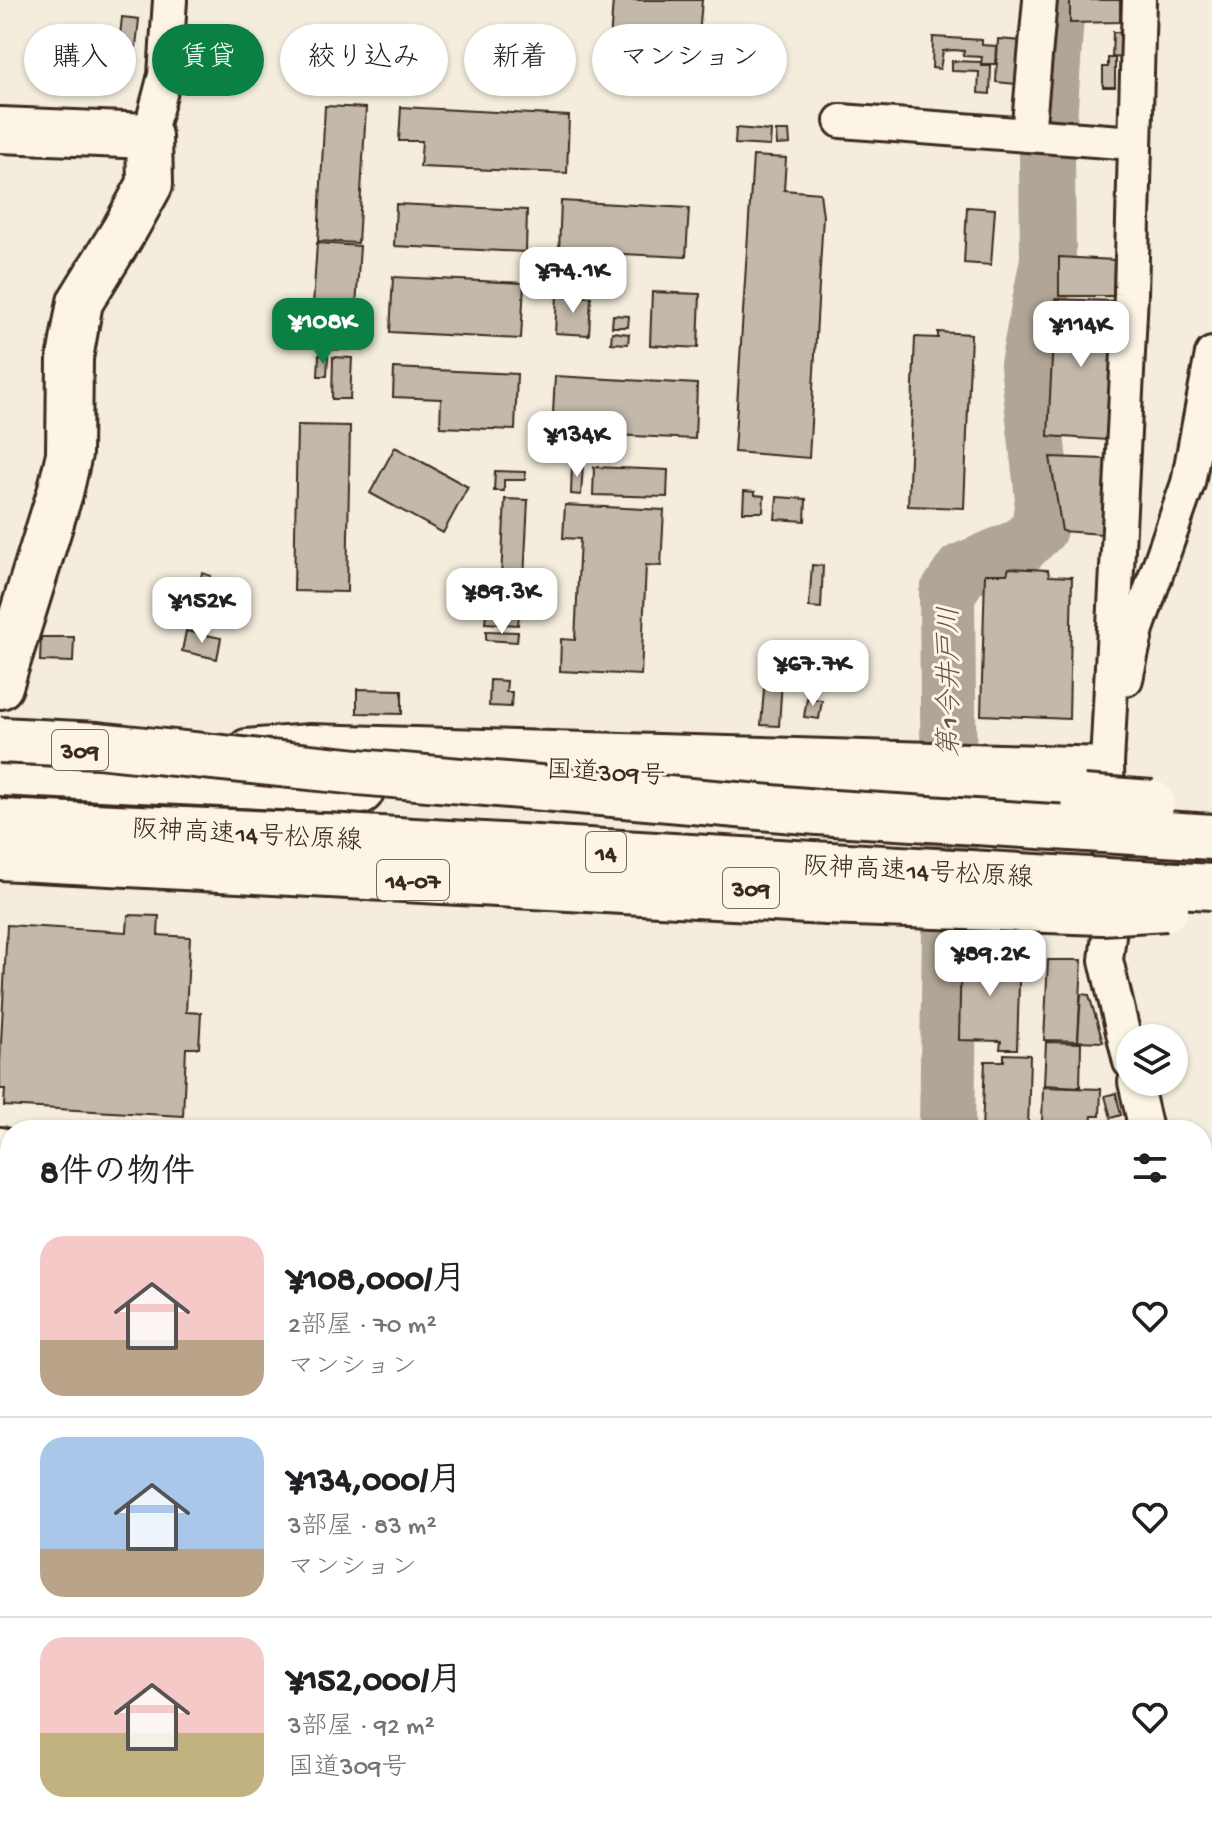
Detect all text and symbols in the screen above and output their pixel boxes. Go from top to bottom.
chip: 購入 [24,24,136,96]
chip: 賃貸 [152,24,264,96]
chip: 絞り込み [280,24,448,96]
chip: 新着 [464,24,576,96]
chip: マンション [592,24,787,96]
pin: ¥74.1K [508,247,638,315]
text: ¥74.1K [538,257,608,288]
pin: ¥108K [267,298,379,366]
pin: ¥114K [1025,301,1137,369]
text: ¥108K [290,308,356,339]
text: ¥114K [1051,311,1111,342]
pin: ¥134K [521,411,633,479]
text: ¥134K [546,421,608,452]
pin: ¥89.3K [437,568,567,636]
pin: ¥152K [146,577,258,645]
text: ¥89.3K [464,578,540,609]
text: ¥152K [170,587,234,618]
water label: 第1今井戸川 [934,606,968,758]
pin: ¥67.7K [748,640,878,708]
text: ¥67.7K [776,650,850,681]
road number: 309 [52,730,108,770]
street label: 国道309号 [545,756,666,794]
street label: 阪神高速14号松原線 [131,814,363,859]
road number: 14 [586,832,626,872]
street label: 阪神高速14号松原線 [802,851,1034,896]
road number: 14-07 [377,860,449,900]
road number: 309 [723,868,779,908]
pin: ¥89.2K [925,930,1055,998]
text: ¥89.2K [953,940,1027,971]
map controls [1116,1024,1188,1096]
button: layers [1116,1024,1188,1096]
icon: filters [1128,1146,1172,1190]
text: 8件の物件 [40,1155,195,1195]
text: ¥108,000/月 [288,1262,466,1302]
icon: home [104,1268,200,1364]
icon: heart [1128,1294,1172,1338]
text: 2部屋 · 70 m² [288,1312,436,1343]
text: マンション [288,1353,417,1384]
text: ¥134,000/月 [288,1463,462,1503]
icon: home [104,1469,200,1565]
icon: heart [1128,1495,1172,1539]
text: 3部屋 · 83 m² [288,1513,437,1544]
text: マンション [288,1554,417,1585]
text: ¥152,000/月 [288,1663,463,1703]
icon: home [104,1669,200,1765]
icon: heart [1128,1695,1172,1739]
text: 3部屋 · 92 m² [288,1713,435,1744]
text: 国道309号 [288,1754,407,1785]

